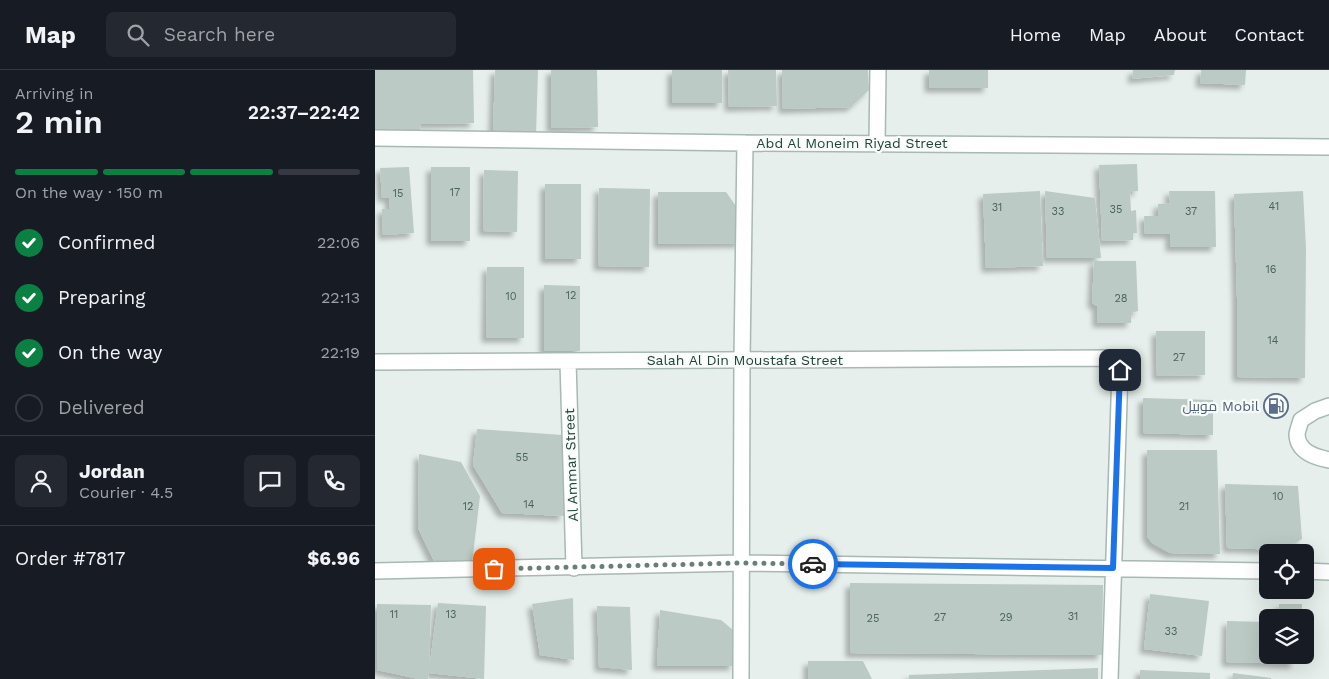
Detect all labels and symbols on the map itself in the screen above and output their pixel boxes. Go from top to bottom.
street label: Abd Al Moneim Riyad Street [756,135,948,151]
house number: 17 [450,186,460,199]
house number: 15 [393,187,403,200]
house number: 41 [1269,200,1279,213]
house number: 31 [992,201,1002,214]
house number: 35 [1110,203,1122,216]
house number: 33 [1052,205,1064,218]
house number: 37 [1185,205,1197,218]
house number: 16 [1266,263,1277,276]
house number: 12 [566,289,576,302]
house number: 10 [505,290,517,303]
house number: 28 [1114,292,1128,305]
house number: 14 [1267,334,1279,347]
pin [1099,349,1141,391]
house number: 27 [1173,351,1185,364]
street label: Salah Al Din Moustafa Street [647,352,843,368]
fuel station icon: موبيل Mobil [1263,393,1289,419]
place label: موبيل Mobil [1182,398,1260,414]
street label: Al Ammar Street [561,408,581,522]
house number: 55 [516,451,528,464]
house number: 10 [1272,490,1284,503]
house number: 14 [523,498,535,511]
house number: 12 [463,500,473,513]
house number: 21 [1179,500,1189,513]
courier [788,539,838,589]
pin [473,548,515,590]
house number: 11 [390,608,398,621]
house number: 13 [446,608,456,621]
house number: 31 [1068,610,1078,623]
house number: 27 [934,611,946,624]
house number: 29 [999,611,1013,624]
house number: 25 [867,612,879,625]
house number: 33 [1165,625,1177,638]

